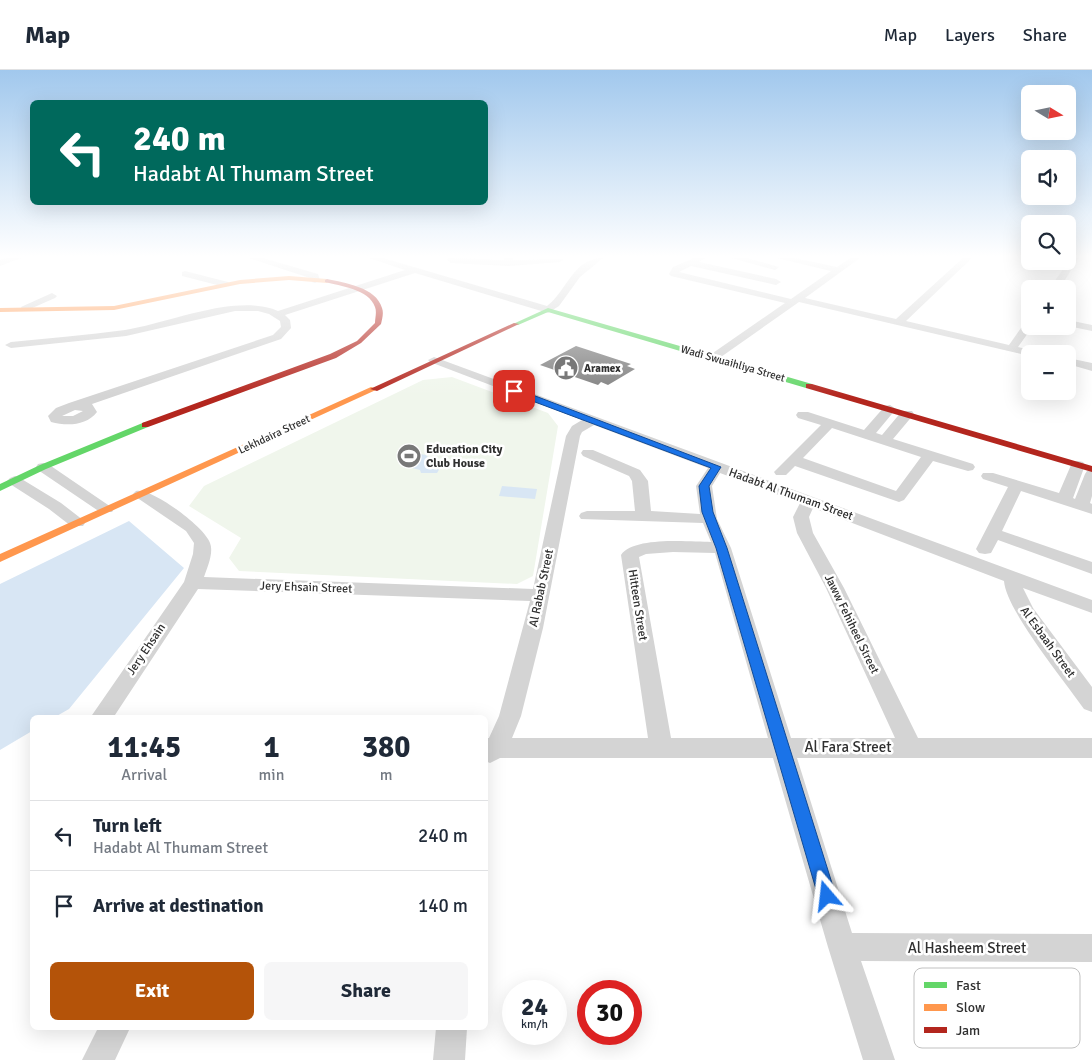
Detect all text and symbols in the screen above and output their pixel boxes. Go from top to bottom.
text: Map [25,20,70,50]
text: Map [884,24,917,46]
text: Layers [945,24,995,46]
text: Share [1023,24,1067,46]
north arrow [1021,85,1076,140]
map controls [1021,85,1076,400]
text: 240 m [133,117,226,160]
icon: left [50,120,115,185]
button: sound [1021,150,1076,205]
text: Hadabt Al Thumam Street [133,160,374,187]
button: search [1021,215,1076,270]
button: + [1021,280,1076,335]
street label: Wadi Swuaihliya Street [679,342,787,385]
button: − [1021,345,1076,400]
public building icon: Aramex [553,355,579,381]
place label: Aramex [584,362,621,375]
pin [493,370,535,412]
icon: arrive [500,377,528,405]
street label: Lekhdaira Street [236,412,312,457]
place label: Education City Club House [426,442,503,471]
sports icon: Education City Club House [396,443,422,469]
street label: Hadabt Al Thumam Street [727,465,855,524]
street label: Al Rabab Street [526,548,557,628]
street label: Hitteen Street [624,568,651,642]
street label: Jaww Fehiheel Street [821,572,882,676]
street label: Jery Ehsain Street [259,578,353,597]
street label: Al Esbaah Street [1017,604,1078,681]
street label: Jery Ehsain [124,621,169,678]
text: 11:45 [107,729,181,766]
text: 1 [263,729,280,766]
text: 380 [362,729,410,766]
street label: Al Fara Street [804,738,892,756]
text: Arrival [121,765,167,785]
text: min [259,765,284,785]
text: m [380,765,393,785]
text: Turn left [93,814,162,838]
icon: left [50,822,78,850]
text: 240 m [418,824,468,848]
text: Hadabt Al Thumam Street [93,838,268,858]
position arrow [800,869,852,921]
icon: arrive [50,892,78,920]
text: Arrive at destination [93,894,264,918]
text: 140 m [418,894,468,918]
street label: Al Hasheem Street [908,939,1026,957]
button: Exit [50,962,254,1020]
button: Share [264,962,468,1020]
legend [914,968,1080,1048]
text: Fast [956,977,981,994]
speed limit sign: 30 [577,980,642,1045]
text: 24 [521,991,548,1022]
text: Slow [956,999,985,1016]
text: km/h [521,1017,548,1032]
text: Jam [956,1022,980,1039]

